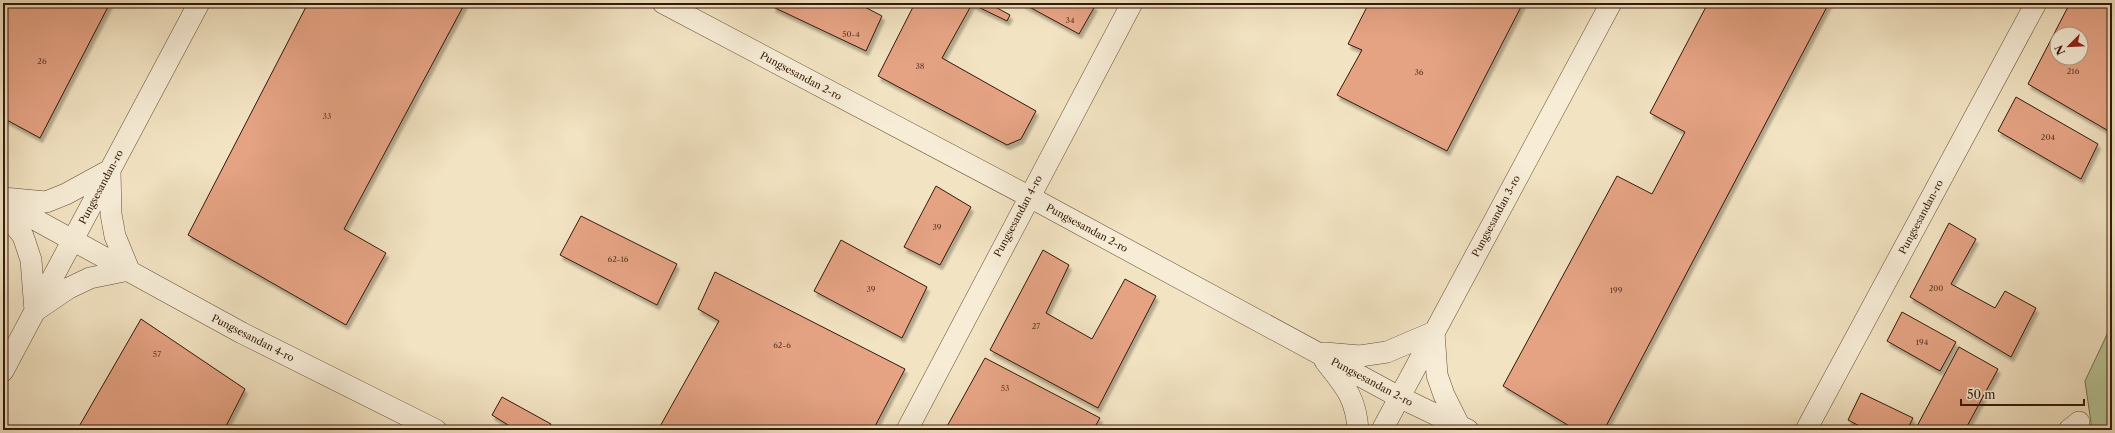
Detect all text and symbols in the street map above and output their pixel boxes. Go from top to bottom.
house number: 34 [1065,15,1075,25]
north arrow [2049,26,2089,66]
house number: 50-4 [842,29,860,39]
text: N [2051,42,2068,57]
street label: Pungsesandan 2-ro [758,49,844,103]
house number: 26 [37,56,47,66]
house number: 38 [915,61,925,71]
house number: 216 [2067,66,2080,76]
house number: 36 [1414,67,1424,77]
house number: 33 [323,111,331,121]
house number: 204 [2041,132,2056,142]
street label: Pungsesandan-ro [76,147,126,227]
street label: Pungsesandan 4-ro [991,173,1045,259]
street label: Pungsesandan 3-ro [1469,173,1523,259]
street label: Pungsesandan-ro [1896,177,1946,257]
street label: Pungsesandan 2-ro [1044,201,1130,255]
house number: 39 [932,222,942,232]
house number: 62-16 [608,254,629,264]
house number: 200 [1929,283,1943,293]
house number: 39 [866,284,876,294]
house number: 199 [1610,285,1623,295]
street label: Pungsesandan 4-ro [210,312,296,364]
house number: 27 [1032,321,1040,331]
house number: 194 [1916,337,1929,347]
house number: 62-6 [773,340,791,350]
house number: 57 [153,349,161,359]
street label: Pungsesandan 2-ro [1329,355,1415,409]
scale bar [1961,381,2084,407]
house number: 53 [1001,383,1009,393]
text: 50 m [1967,387,1996,402]

